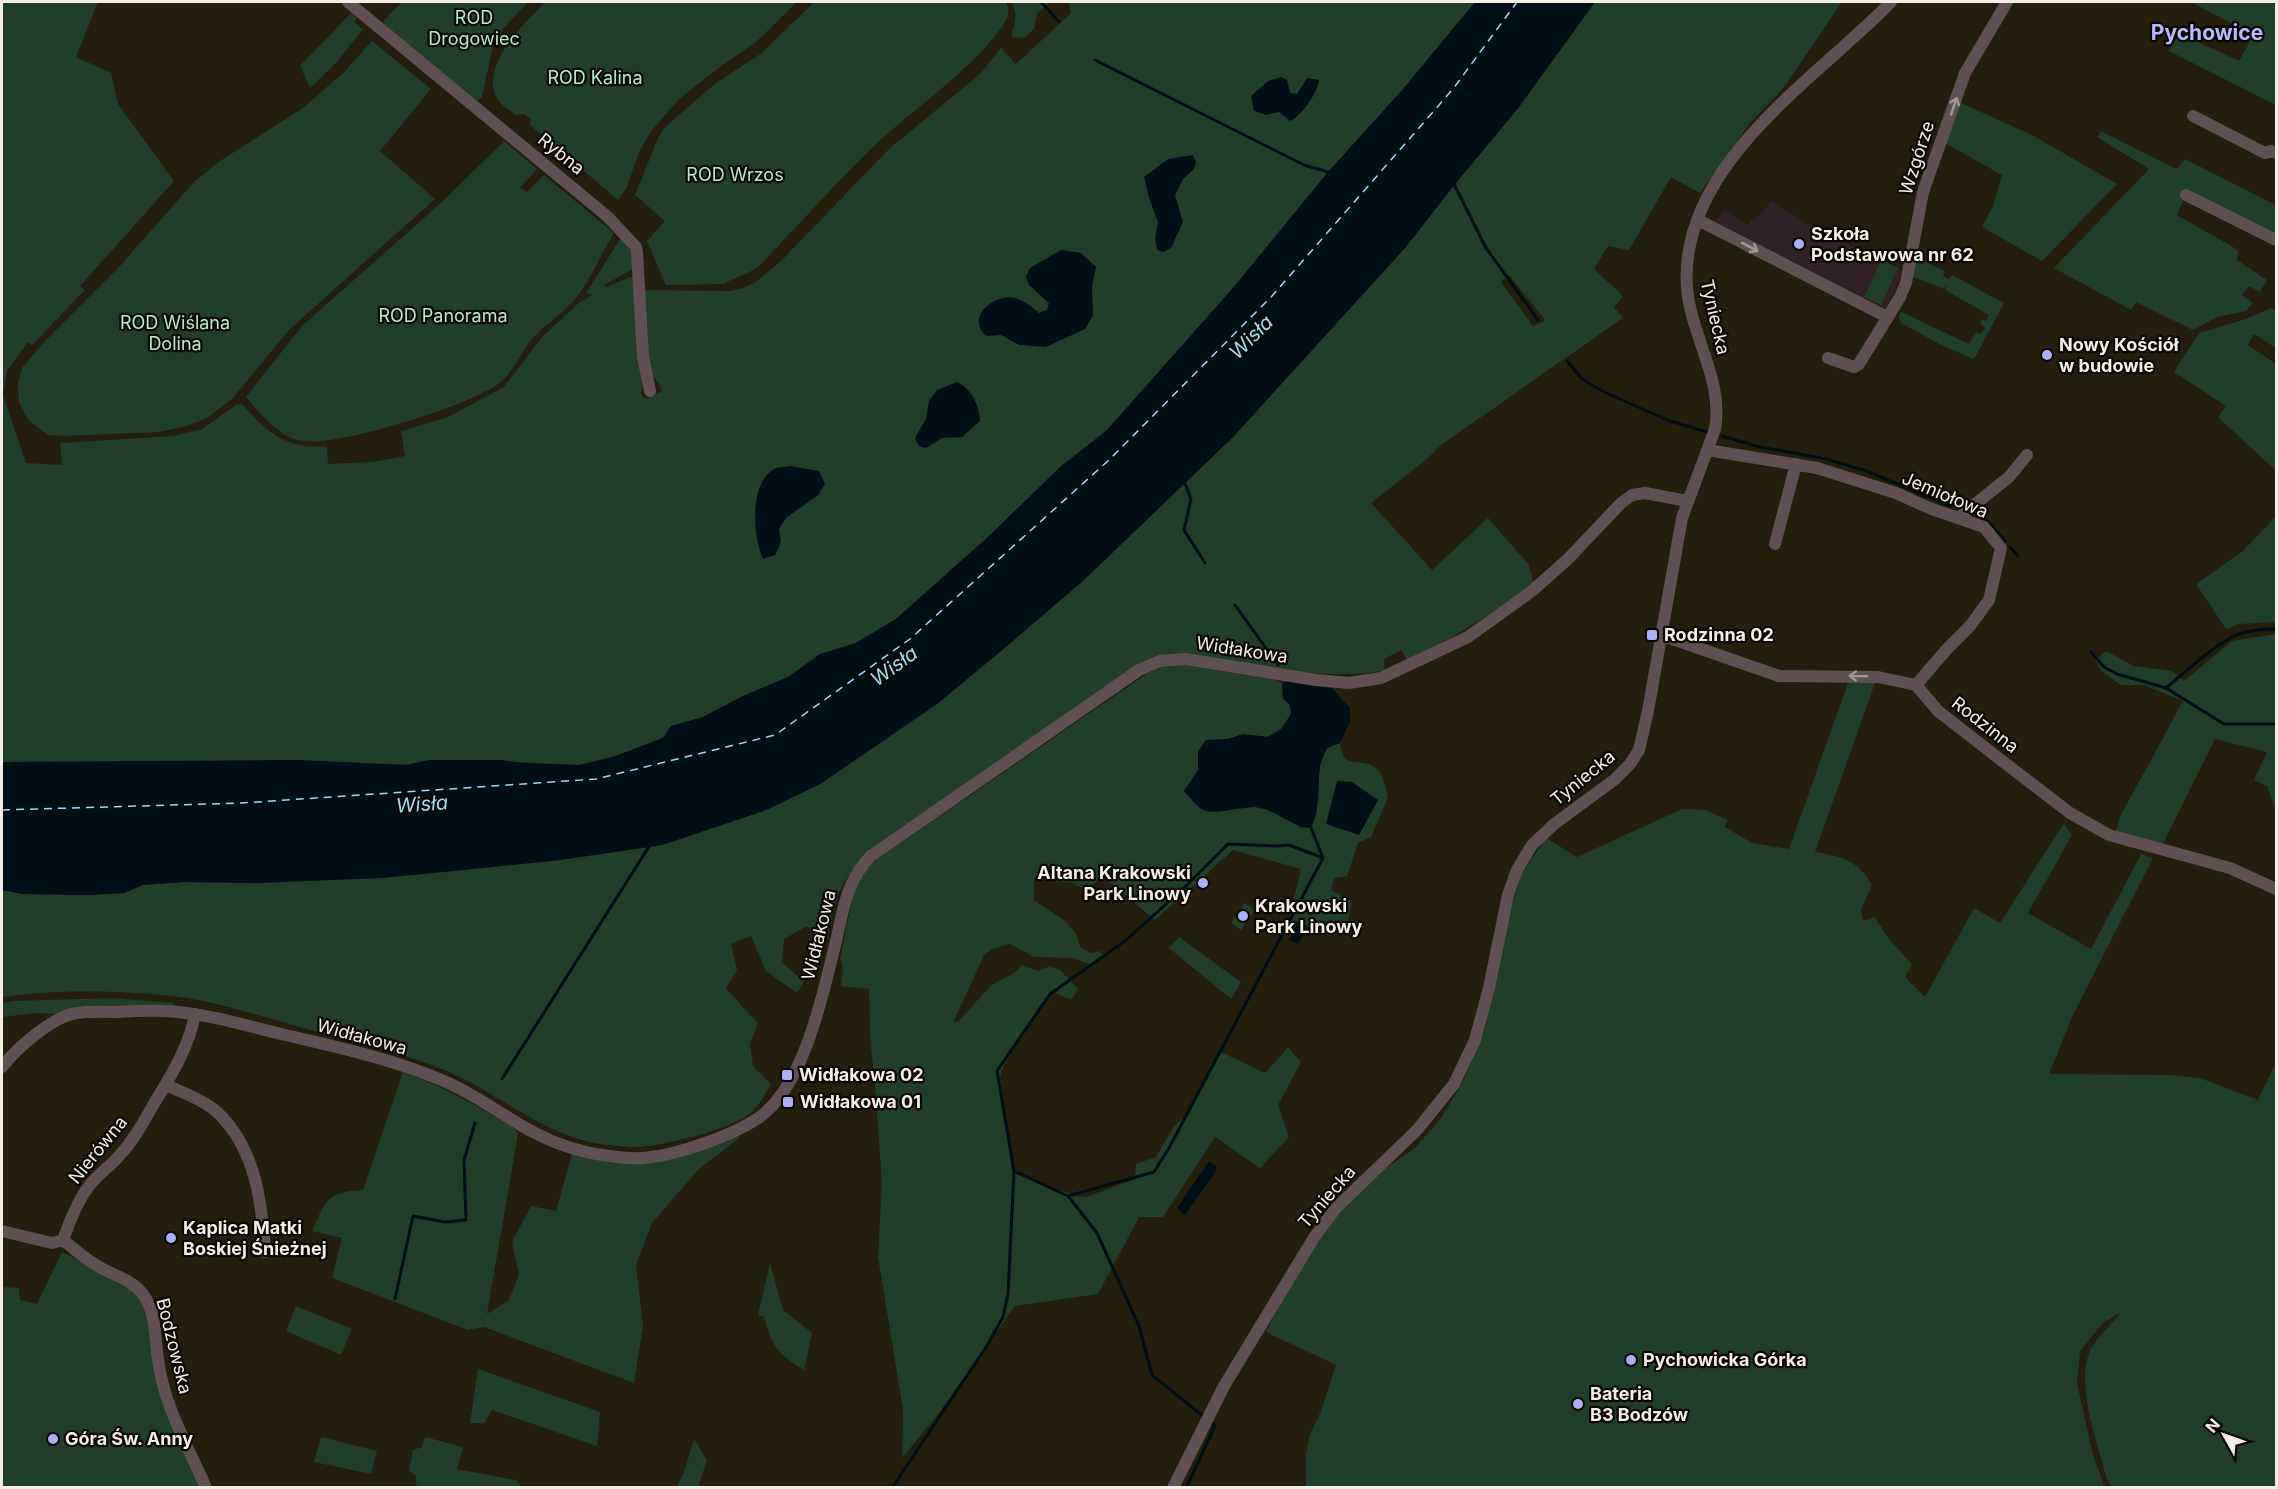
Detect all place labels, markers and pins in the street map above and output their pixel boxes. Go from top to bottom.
place label: Szkoła Podstawowa nr 62 [1811,223,1974,265]
marker: Szkoła Podstawowa nr 62 [1792,237,1806,251]
place label: Nowy Kościół w budowie [2059,334,2180,376]
marker: Nowy Kościół w budowie [2040,348,2054,362]
place label: Rodzinna 02 [1664,624,1774,645]
marker: Rodzinna 02 [1645,628,1659,642]
place label: Altana Krakowski Park Linowy [1037,862,1191,904]
marker: Altana Krakowski Park Linowy [1196,876,1210,890]
place label: Krakowski Park Linowy [1255,895,1363,937]
marker: Krakowski Park Linowy [1236,909,1250,923]
place label: Widłakowa 02 [799,1064,924,1085]
marker: Widłakowa 02 [780,1068,794,1082]
place label: Widłakowa 01 [800,1091,921,1112]
marker: Widłakowa 01 [781,1095,795,1109]
place label: Kaplica Matki Boskiej Śnieżnej [183,1217,327,1259]
marker: Kaplica Matki Boskiej Śnieżnej [164,1231,178,1245]
place label: Pychowicka Górka [1643,1349,1807,1370]
marker: Pychowicka Górka [1624,1353,1638,1367]
place label: Bateria B3 Bodzów [1590,1383,1689,1425]
marker: Bateria B3 Bodzów [1571,1397,1585,1411]
place label: Góra Św. Anny [65,1428,193,1449]
marker: Góra Św. Anny [46,1432,60,1446]

